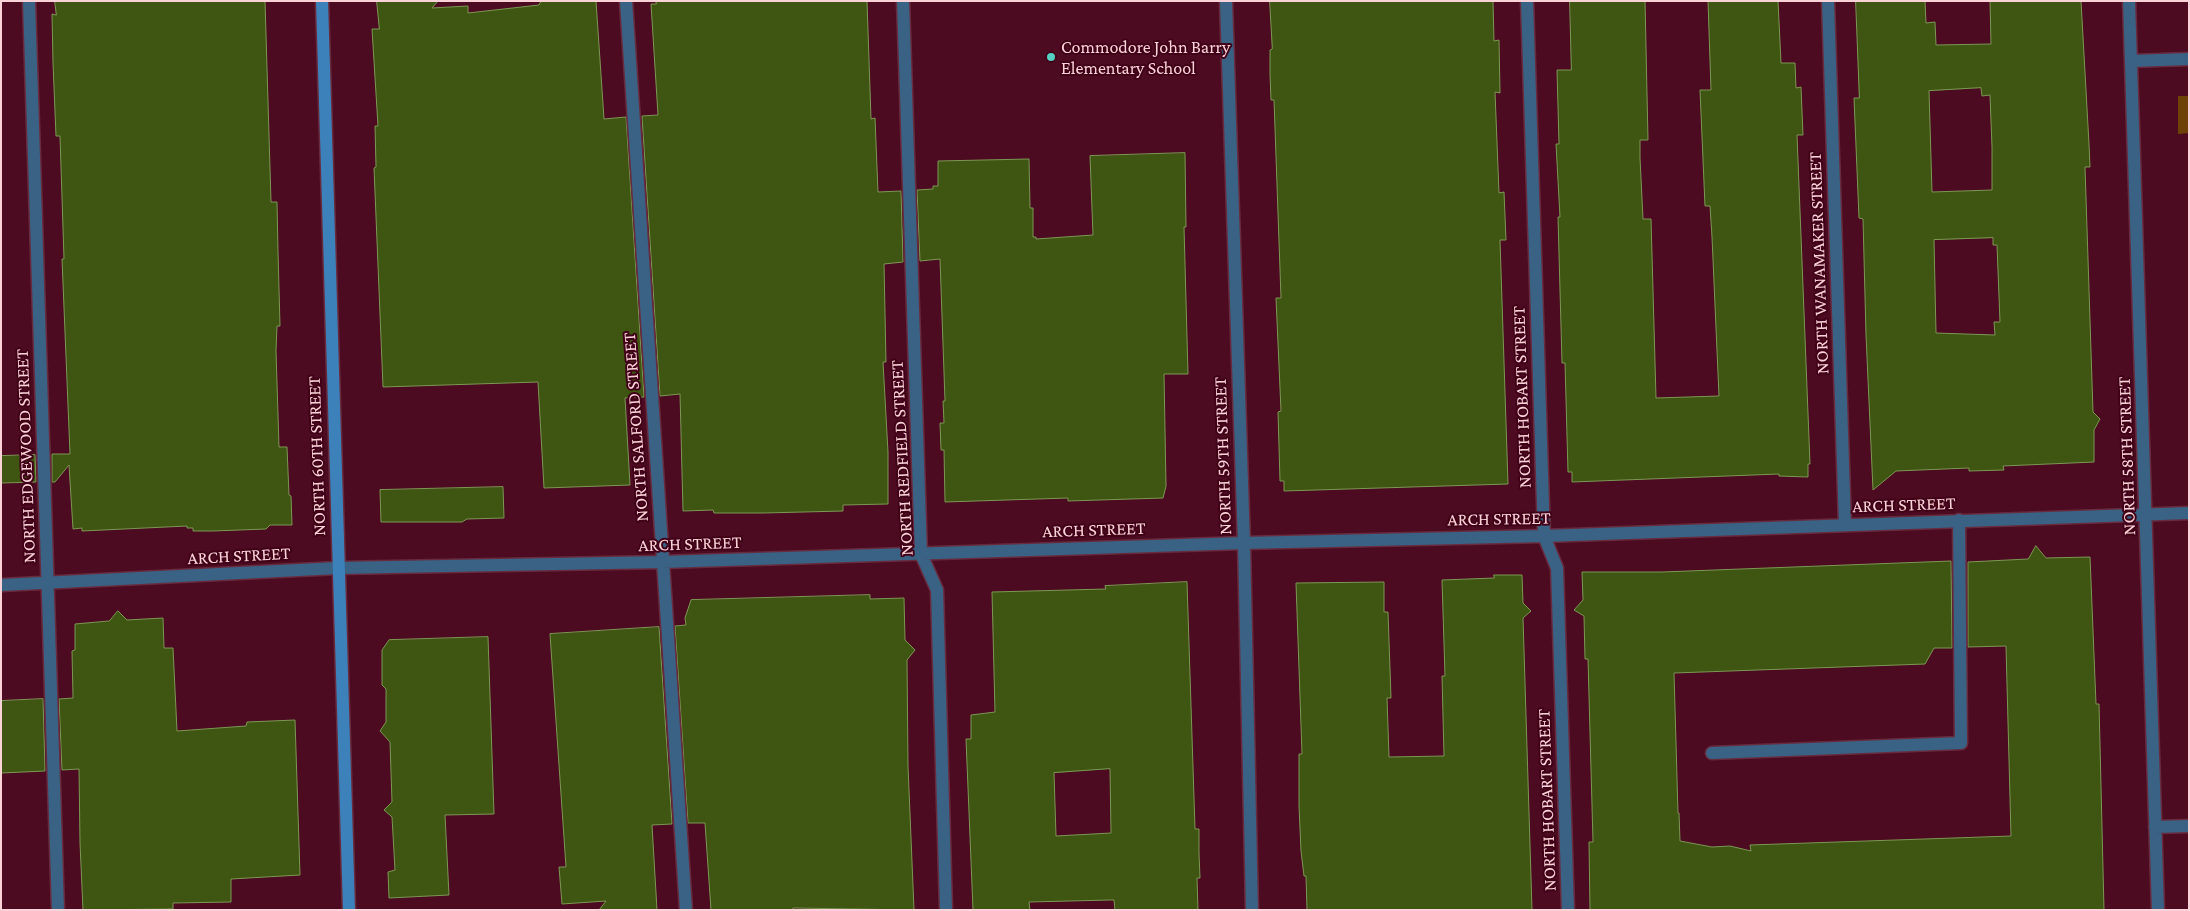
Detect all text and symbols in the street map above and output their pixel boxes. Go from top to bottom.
place label: Commodore John Barry Elementary School [1061,36,1230,78]
marker: Commodore John Barry Elementary School [1045,51,1057,63]
street label: NORTH WANAMAKER STREET [1804,151,1834,375]
street label: NORTH HOBART STREET [1508,305,1536,489]
street label: NORTH SALFORD STREET [619,332,653,522]
street label: NORTH EDGEWOOD STREET [11,349,41,563]
street label: NORTH REDFIELD STREET [886,360,918,556]
street label: NORTH 60TH STREET [303,376,331,536]
street label: NORTH 58TH STREET [2113,376,2141,536]
street label: NORTH 59TH STREET [1209,377,1237,535]
street label: ARCH STREET [1852,492,1956,518]
street label: ARCH STREET [1447,507,1551,531]
street label: ARCH STREET [1042,517,1146,543]
street label: ARCH STREET [638,531,742,557]
street label: ARCH STREET [187,543,291,569]
street label: NORTH HOBART STREET [1533,708,1561,892]

